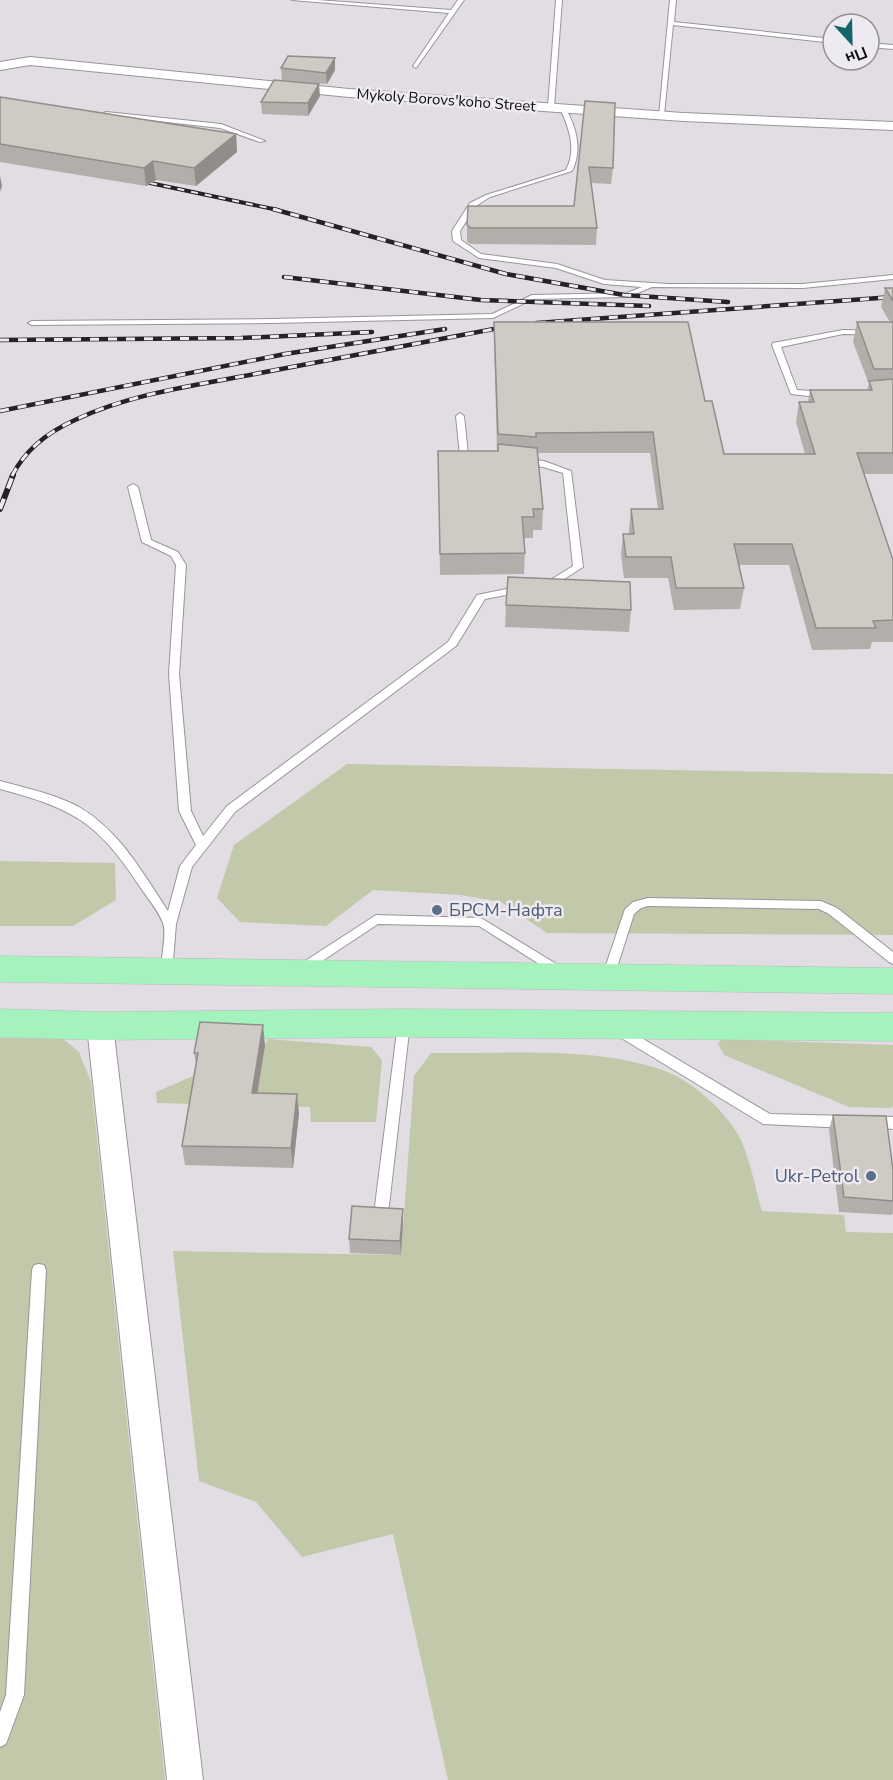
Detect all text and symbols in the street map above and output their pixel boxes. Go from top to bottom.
north arrow [821,12,881,72]
text: Пн [842,41,871,69]
street label: Mykoly Borovs'koho Street [356,84,537,116]
place label: БРСМ-Нафта [449,898,563,922]
marker: БРСМ-Нафта [430,903,444,917]
place label: Ukr-Petrol [775,1164,860,1188]
marker: Ukr-Petrol [864,1169,878,1183]

